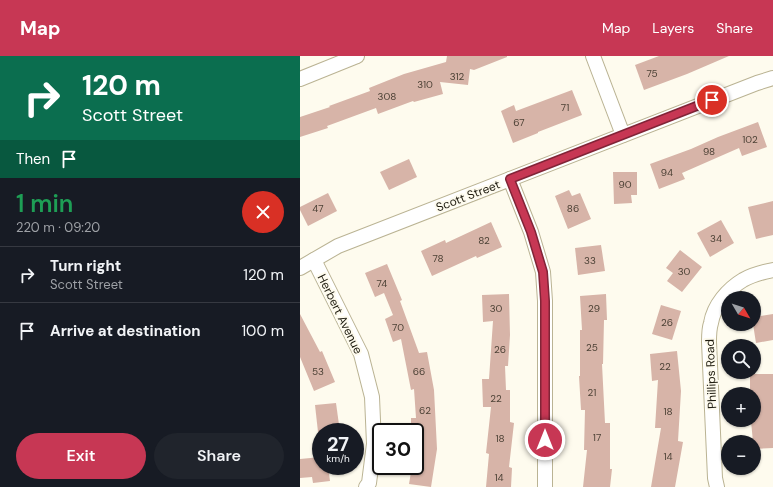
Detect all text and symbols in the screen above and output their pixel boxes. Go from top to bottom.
text: Map [20,16,60,41]
text: Map [602,19,630,37]
text: Layers [652,19,694,37]
text: Share [716,19,753,37]
text: 120 m [82,67,161,104]
house number: 75 [646,67,658,80]
house number: 312 [450,70,465,83]
icon: right [16,72,68,124]
house number: 310 [417,78,433,91]
pin [695,83,729,117]
icon: arrive [701,89,723,111]
house number: 308 [378,90,396,103]
house number: 71 [561,101,569,114]
text: Scott Street [82,103,183,127]
house number: 67 [513,116,525,129]
house number: 102 [742,133,758,146]
house number: 98 [703,145,715,158]
icon: arrive [58,148,80,170]
text: Then [16,149,50,169]
house number: 94 [661,166,673,179]
street label: Scott Street [434,176,503,216]
house number: 90 [618,178,632,191]
text: 1 min [16,188,73,219]
button: close [242,191,284,233]
house number: 47 [312,202,324,215]
house number: 86 [567,202,579,215]
text: 220 m · 09:20 [16,219,100,236]
house number: 34 [710,232,722,245]
house number: 82 [478,234,490,247]
house number: 78 [432,252,444,265]
house number: 33 [584,254,596,267]
text: Turn right [50,256,121,276]
icon: right [16,264,38,286]
text: 120 m [243,265,284,285]
house number: 30 [678,265,691,278]
street label: Herbert Avenue [314,271,366,357]
text: Scott Street [50,276,123,293]
house number: 74 [377,277,387,290]
north arrow [721,291,761,331]
map controls [721,291,761,475]
house number: 30 [490,302,503,315]
house number: 29 [588,302,600,315]
house number: 26 [661,316,673,329]
icon: arrive [16,320,38,342]
text: Arrive at destination [50,321,201,341]
text: 100 m [241,321,284,341]
house number: 70 [392,321,404,334]
street label: Phillips Road [702,339,720,409]
button: search [721,339,761,379]
house number: 25 [586,341,598,354]
house number: 26 [494,343,506,356]
house number: 22 [659,360,671,373]
house number: 53 [312,365,324,378]
house number: 66 [413,365,425,378]
house number: 21 [588,386,596,399]
button: + [721,387,761,427]
house number: 22 [490,392,502,405]
house number: 62 [419,404,431,417]
house number: 18 [663,405,673,418]
position arrow [524,419,566,461]
speed limit sign: 30 [372,423,424,475]
text: 27 [327,431,349,457]
house number: 17 [593,431,601,444]
house number: 18 [495,432,505,445]
button: Exit [16,433,146,479]
button: Share [154,433,284,479]
button: − [721,435,761,475]
house number: 14 [663,450,673,463]
text: km/h [326,452,350,465]
house number: 14 [494,471,504,484]

